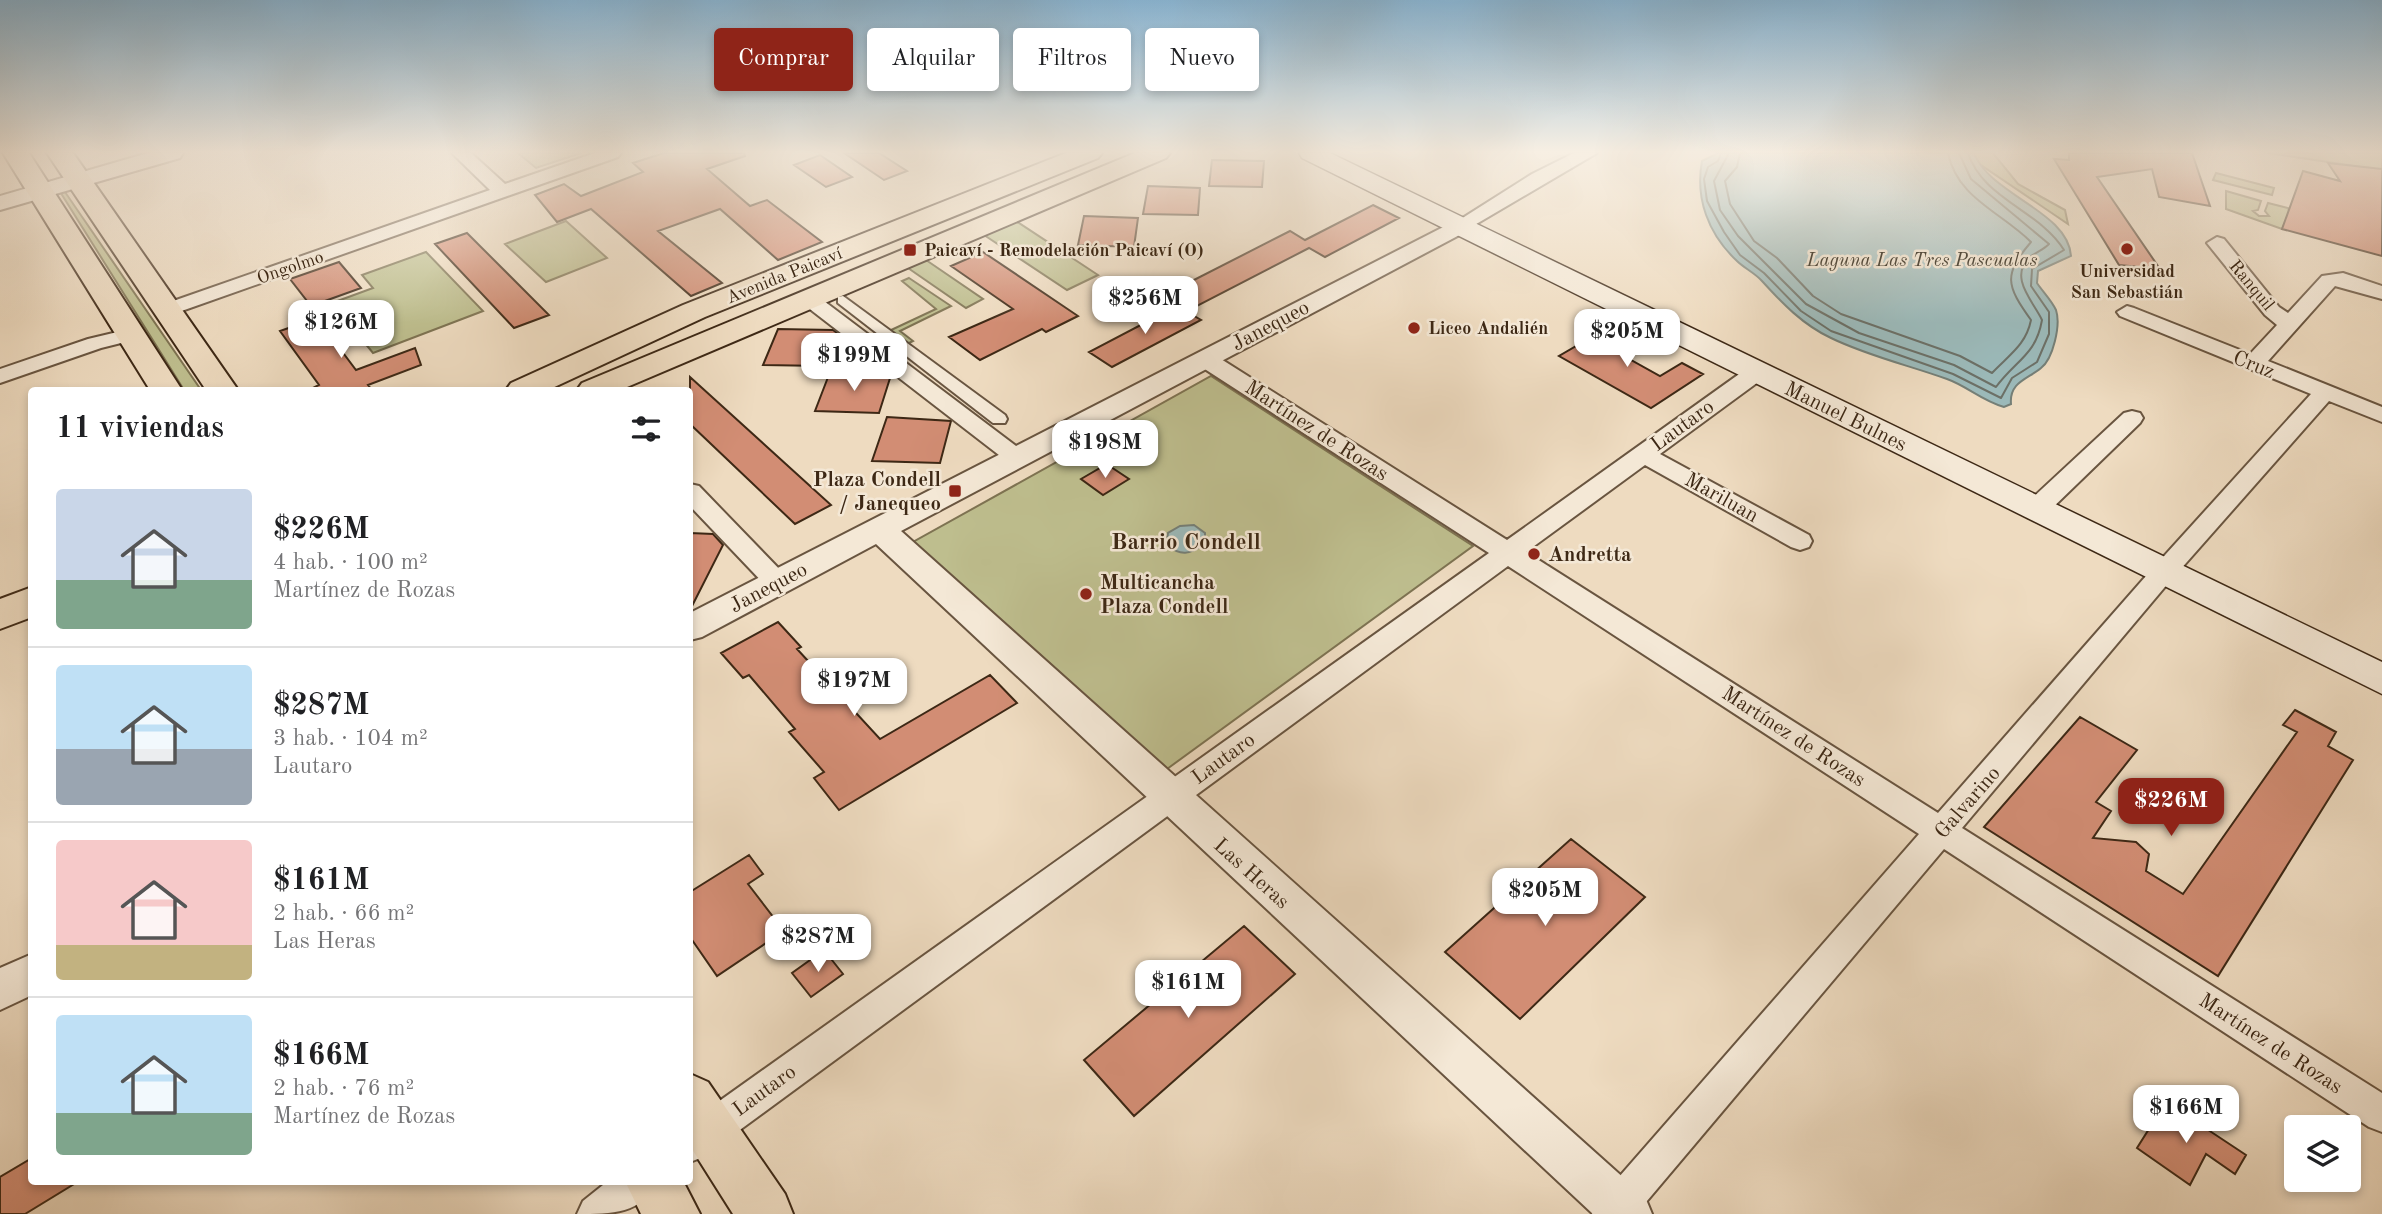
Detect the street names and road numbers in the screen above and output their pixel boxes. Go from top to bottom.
street label: Avenida Paicaví [724,244,845,307]
street label: Ongolmo [255,248,326,288]
street label: Ranquil [2225,257,2277,314]
street label: Janequeo [1228,297,1313,355]
street label: Cruz [2230,348,2277,383]
street label: Martínez de Rozas [1241,377,1392,485]
street label: Manuel Bulnes [1781,379,1910,456]
street label: Lautaro [1647,396,1718,456]
street label: Mariluan [1681,470,1762,527]
street label: Janequeo [726,559,811,617]
street label: Martínez de Rozas [1718,683,1869,791]
street label: Lautaro [1188,729,1259,789]
street label: Galvarino [1931,763,2005,843]
street label: Las Heras [1209,835,1293,913]
street label: Martínez de Rozas [2195,990,2346,1098]
street label: Lautaro [729,1061,800,1121]

